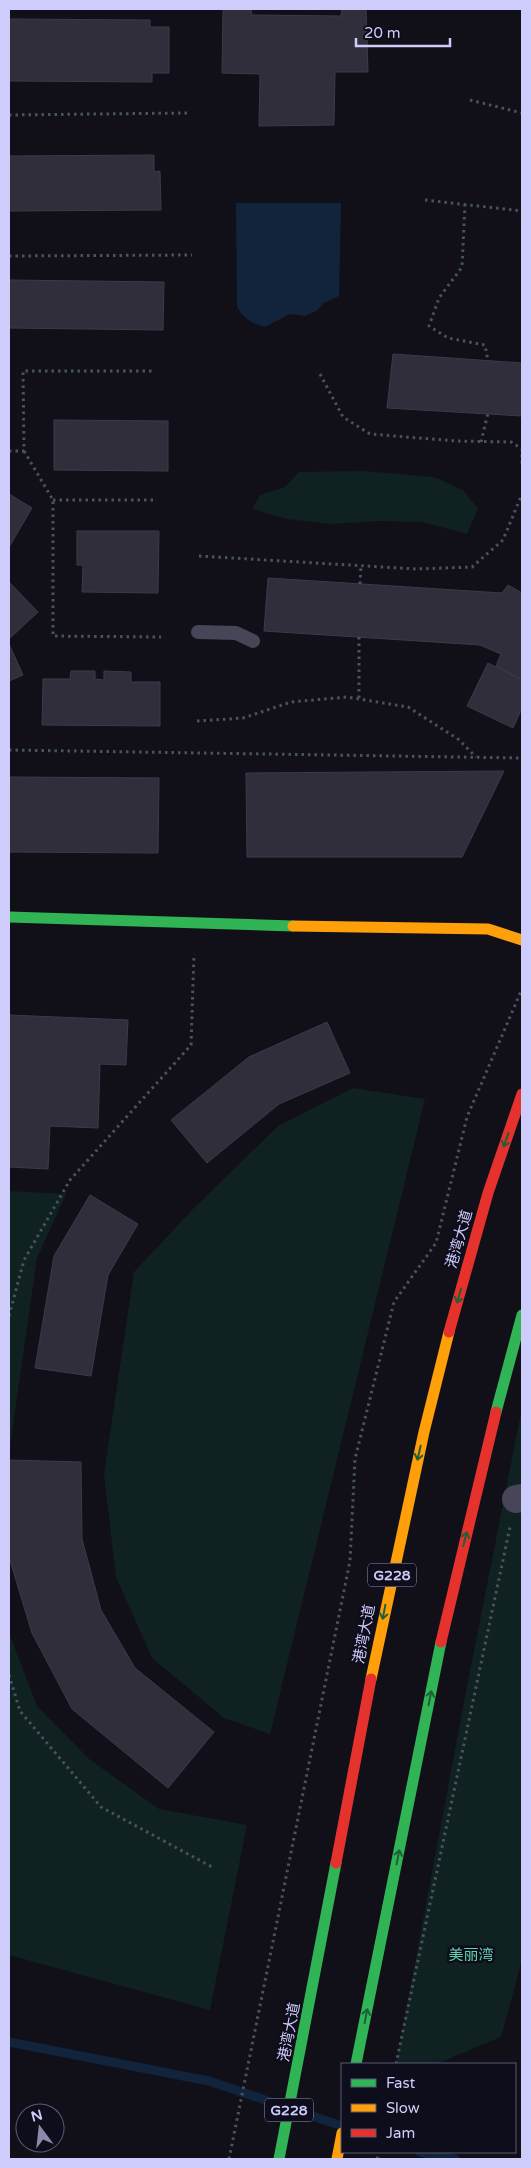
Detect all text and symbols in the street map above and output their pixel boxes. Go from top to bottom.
scale bar [356,15,450,47]
text: 20 m [364,24,401,42]
one-way arrow [501,1132,511,1148]
street label: 港湾大道 [442,1208,476,1270]
one-way arrow [453,1287,463,1303]
one-way arrow [414,1445,423,1461]
one-way arrow [460,1532,470,1548]
road number: G228 [368,1564,416,1586]
street label: 港湾大道 [349,1603,379,1665]
one-way arrow [378,1604,388,1620]
one-way arrow [425,1690,435,1706]
one-way arrow [394,1850,403,1866]
park label: 美丽湾 [448,1946,494,1964]
street label: 港湾大道 [274,2001,304,2063]
one-way arrow [362,2009,371,2025]
legend [341,2063,516,2153]
text: Fast [386,2074,416,2092]
road number: G228 [265,2098,313,2122]
text: Slow [386,2099,420,2117]
north arrow [15,2103,65,2153]
text: N [29,2106,44,2126]
text: Jam [386,2124,415,2142]

